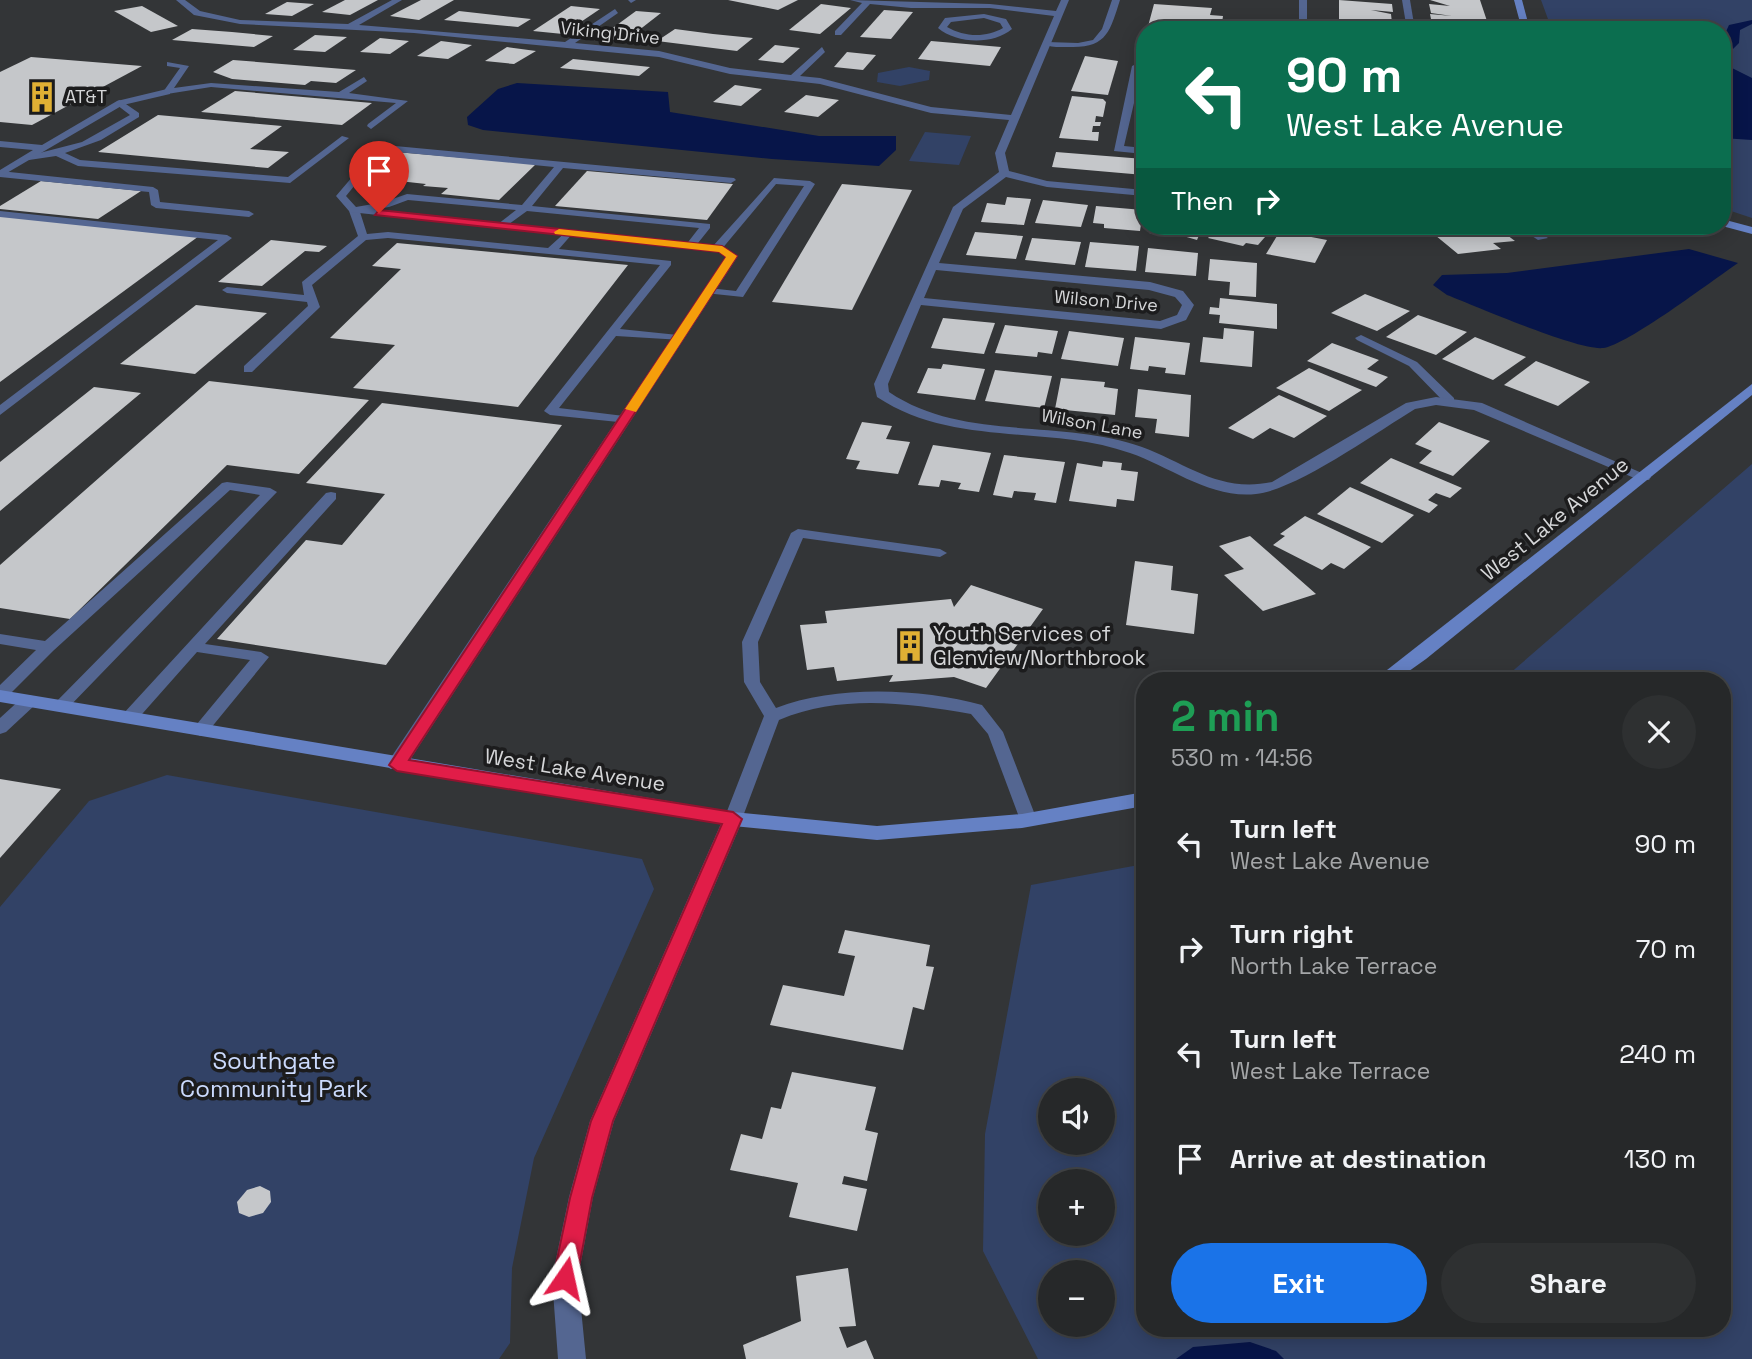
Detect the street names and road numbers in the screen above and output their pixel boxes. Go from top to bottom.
street label: Viking Drive [559,16,661,49]
street label: Wilson Drive [1053,285,1159,316]
street label: Wilson Lane [1040,403,1145,444]
street label: West Lake Avenue [1475,451,1634,586]
street label: West Lake Avenue [483,742,667,797]

